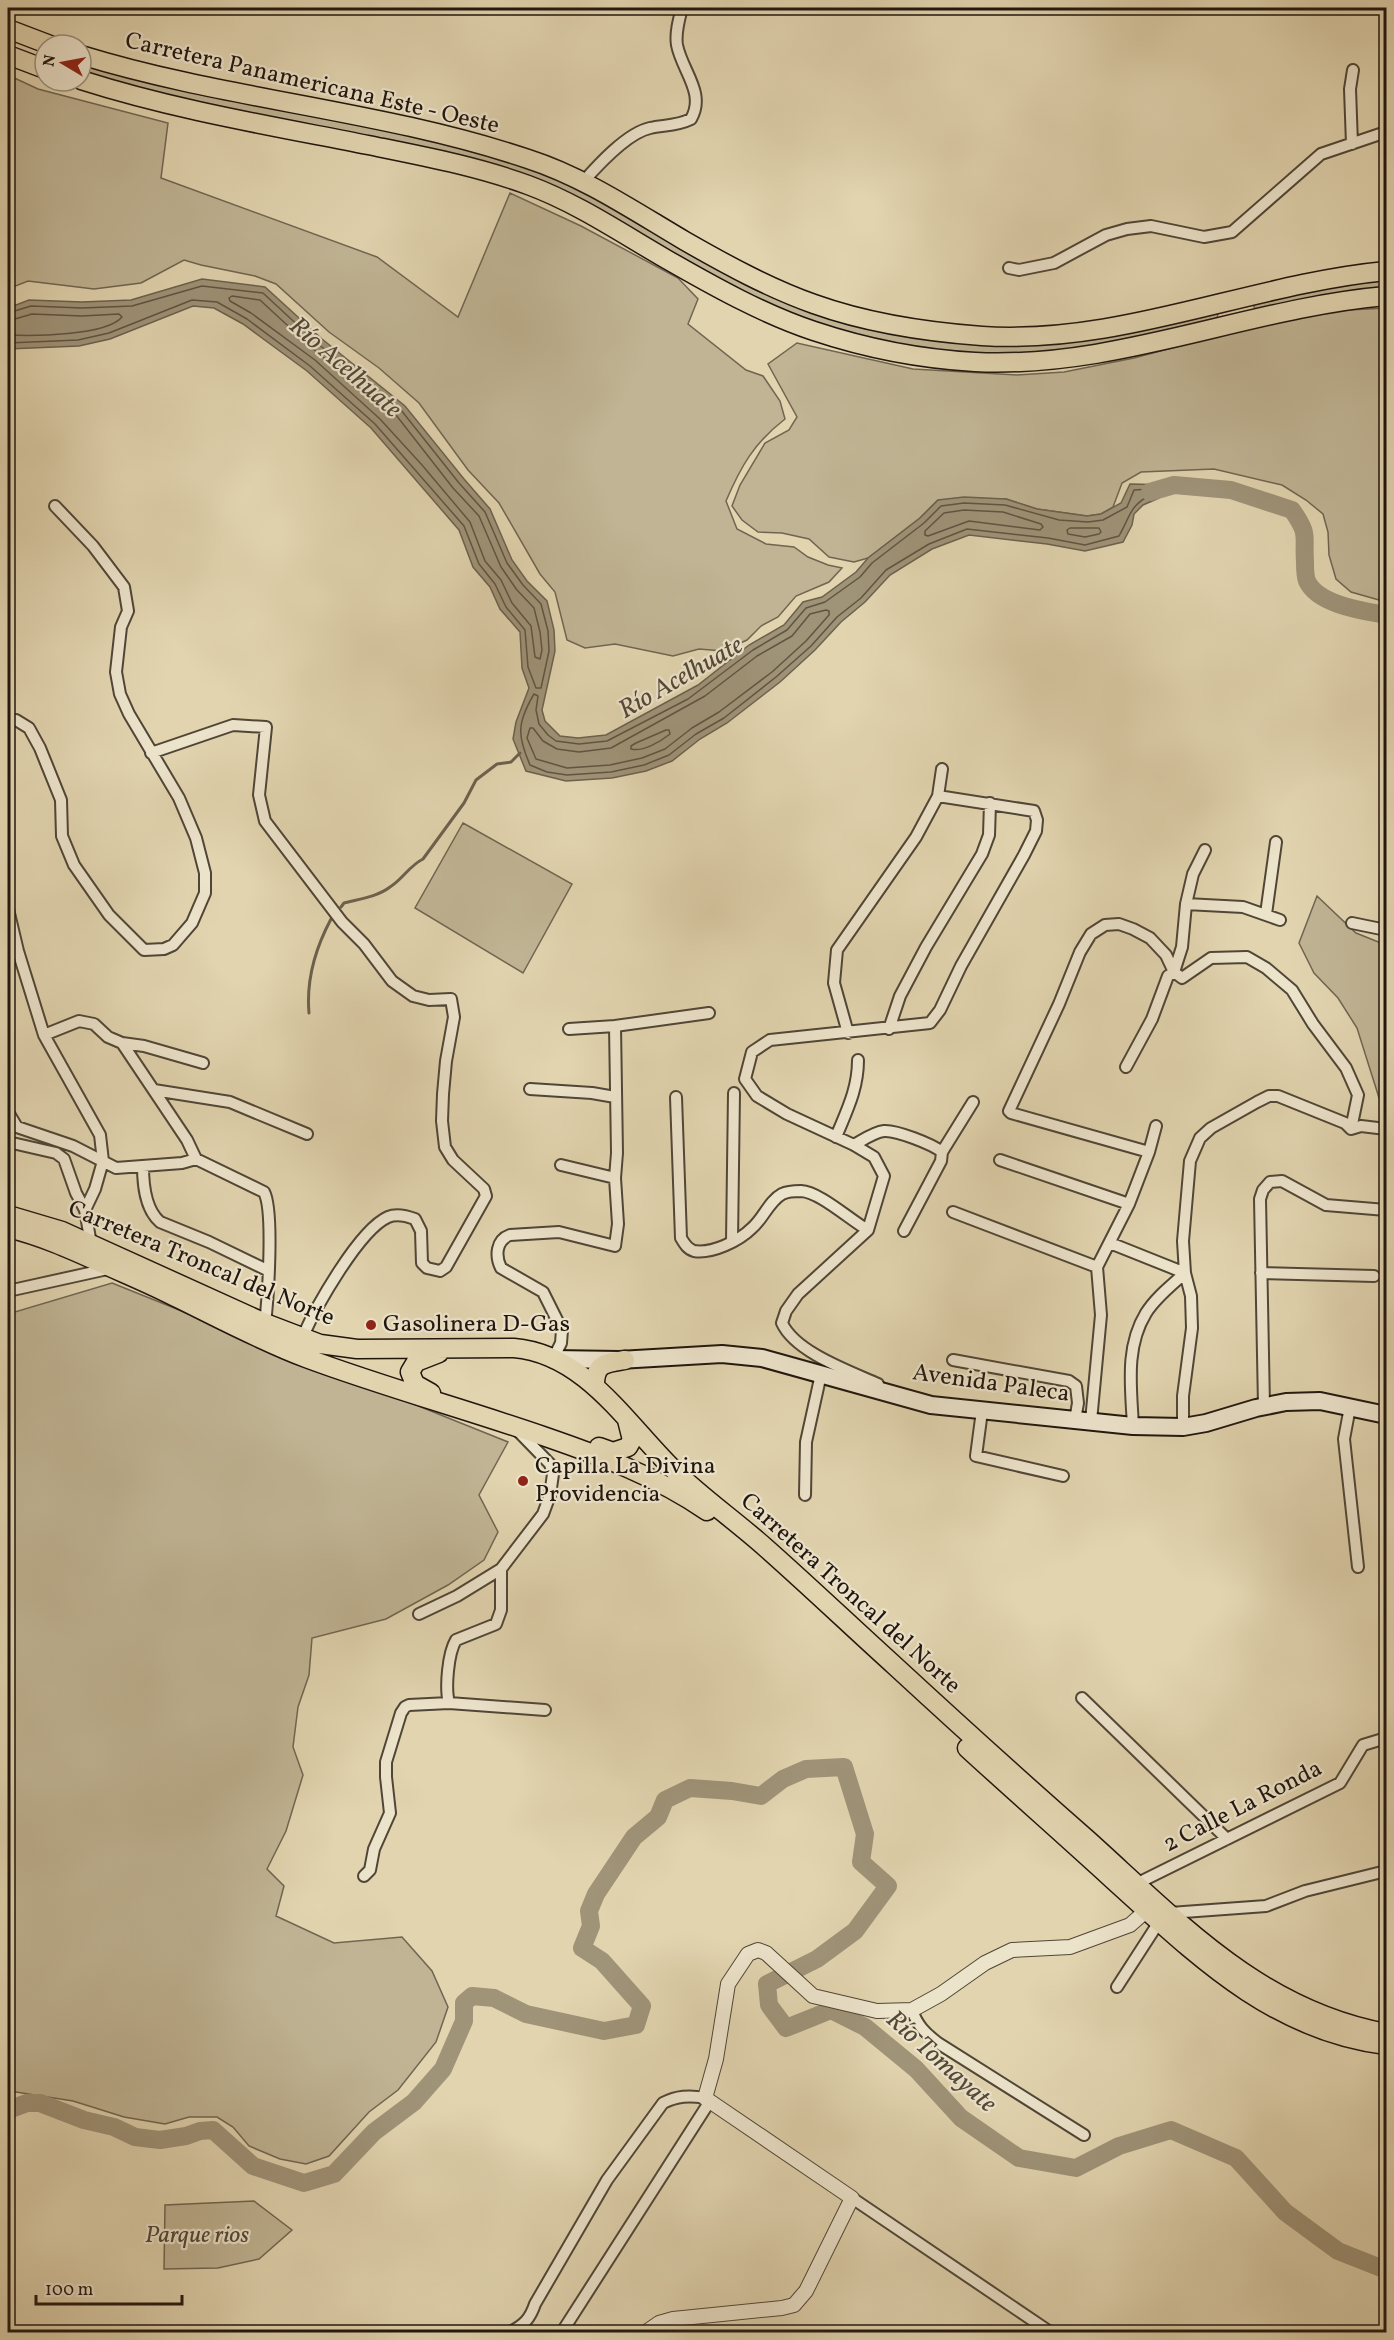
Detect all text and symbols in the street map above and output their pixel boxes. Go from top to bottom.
street label: Carretera Panamericana Este - Oeste [122,24,502,144]
north arrow [33,33,93,93]
text: N [38,53,62,68]
water label: Río Acelhuate [281,309,410,427]
water label: Río Acelhuate [612,627,750,728]
street label: Carretera Troncal del Norte [62,1192,340,1336]
place label: Gasolinera D-Gas [383,1308,570,1342]
marker: Gasolinera D-Gas [364,1318,378,1332]
street label: Avenida Paleca [910,1356,1072,1412]
place label: Capilla La Divina Providencia [535,1450,716,1512]
marker: Capilla La Divina Providencia [516,1474,530,1488]
street label: Carretera Troncal del Norte [732,1485,968,1703]
street label: 2 Calle La Ronda [1158,1752,1328,1862]
water label: Río Tomayate [878,2002,1005,2122]
park label: Parque rios [145,2219,249,2253]
scale bar [36,2268,182,2306]
text: 100 m [45,2278,94,2303]

